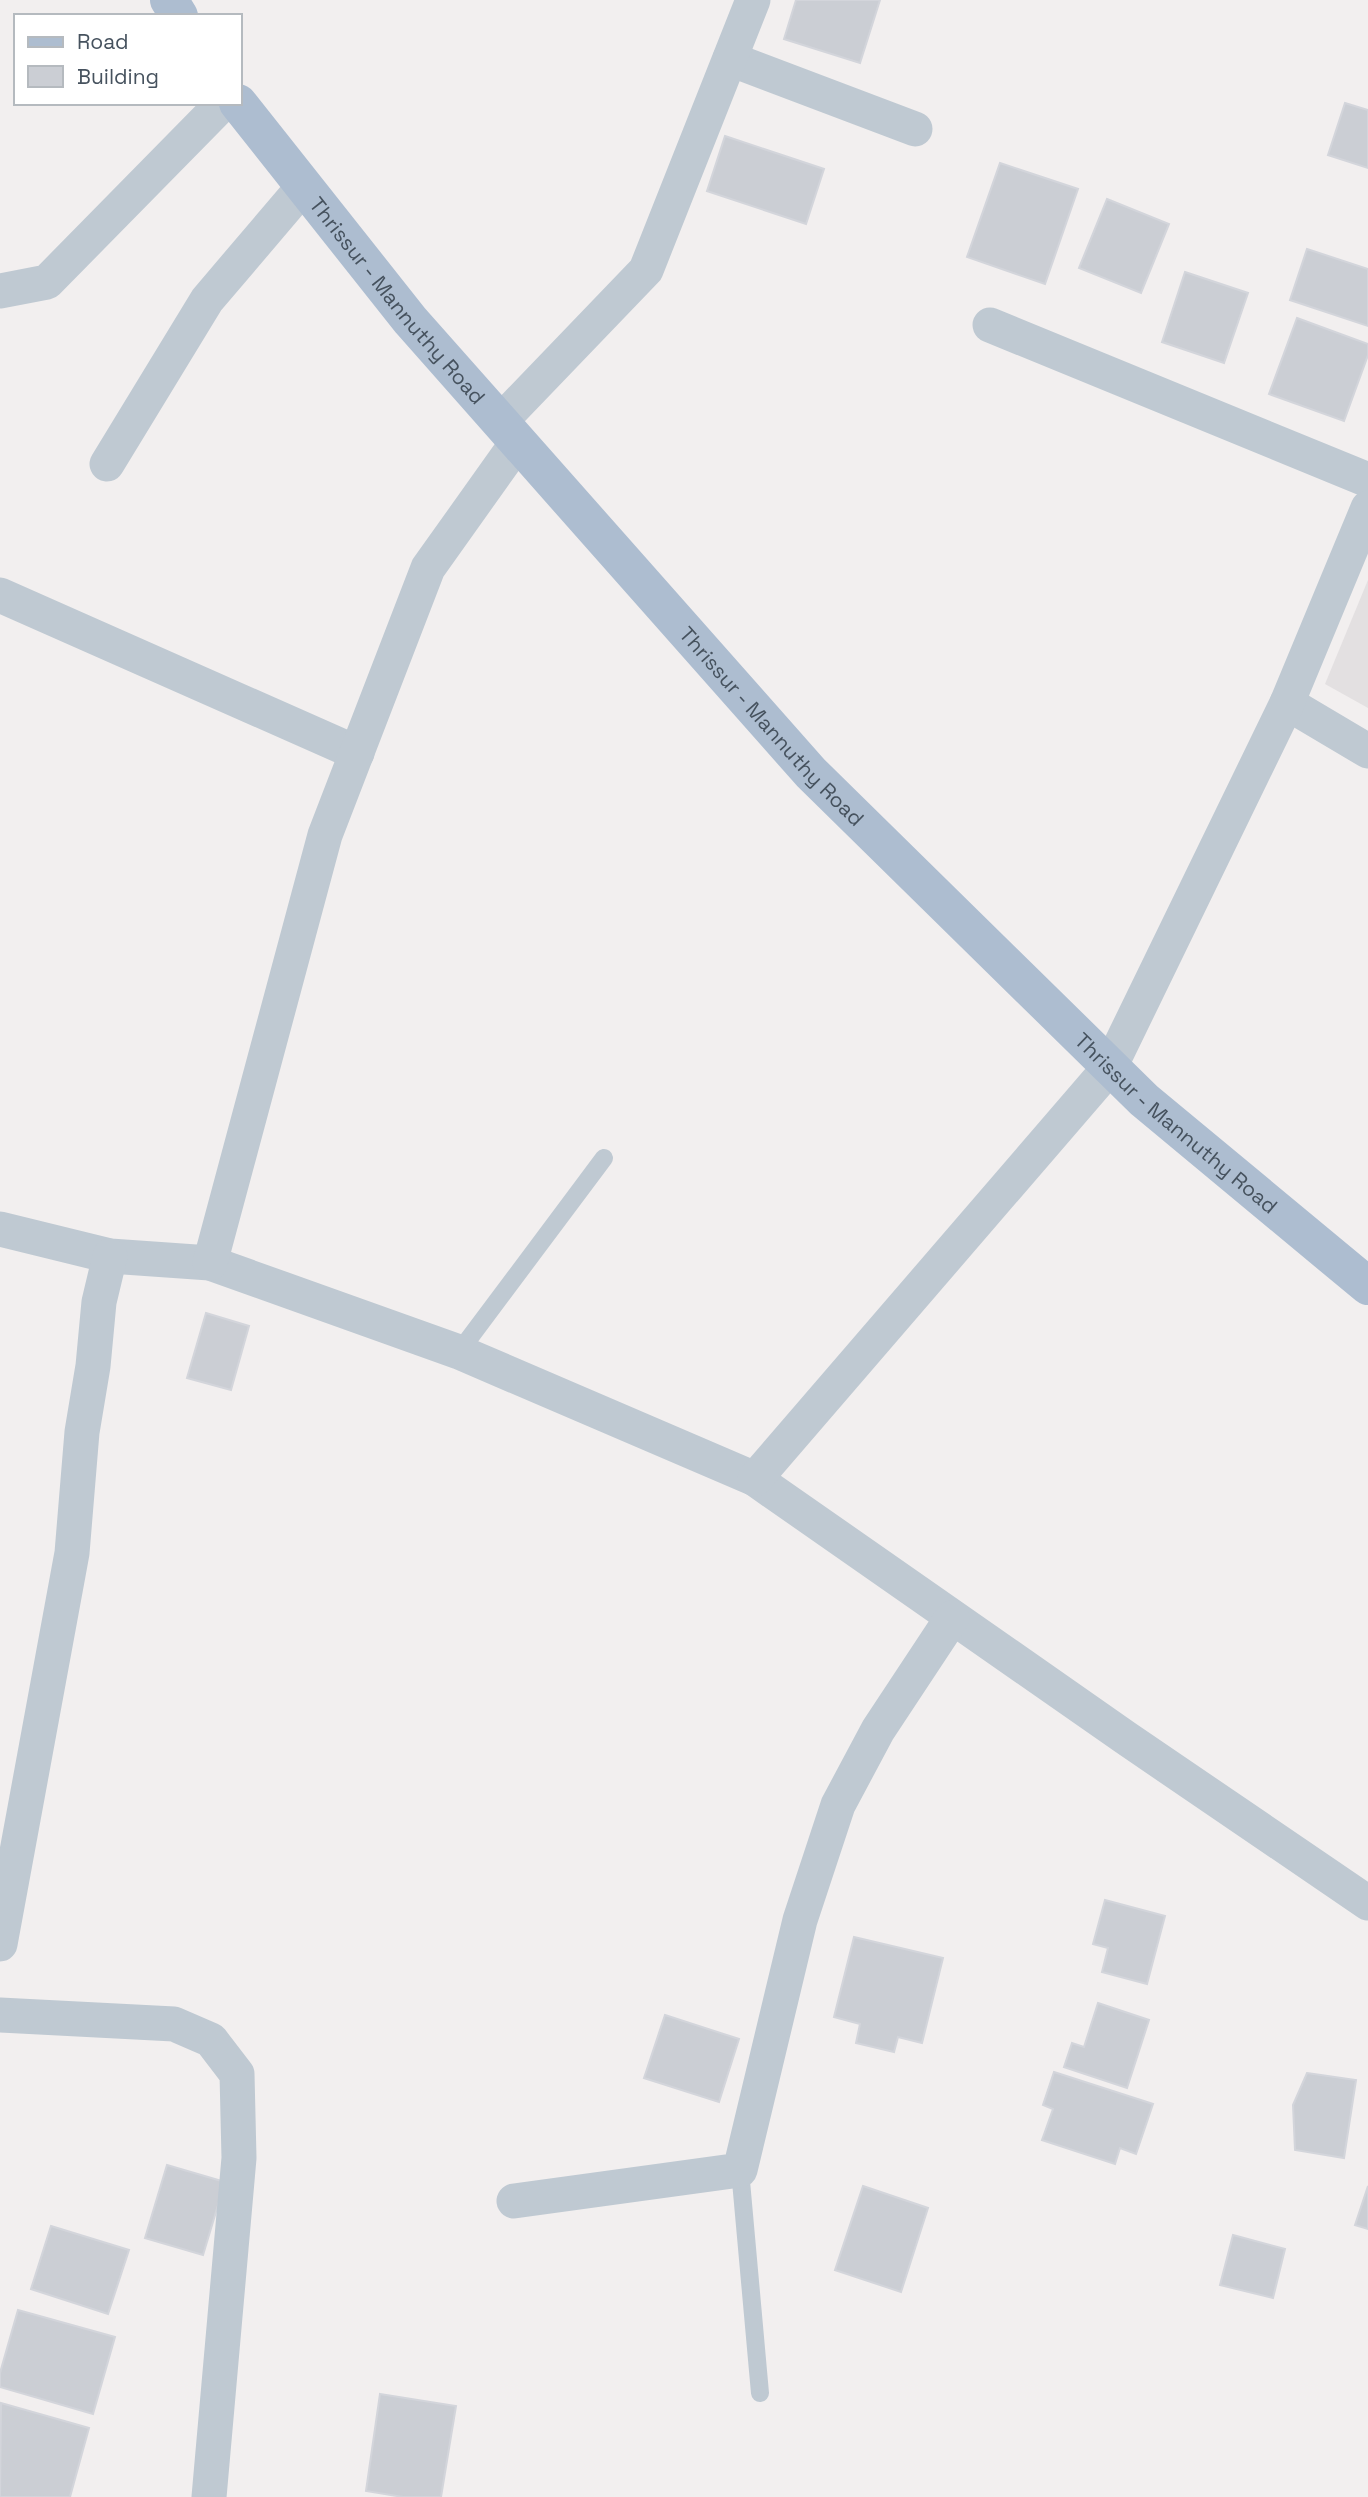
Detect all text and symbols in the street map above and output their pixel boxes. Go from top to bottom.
legend [14,14,242,105]
text: Road [77,28,129,55]
text: Building [77,63,159,90]
street label: Thrissur - Mannuthy Road [304,191,492,410]
street label: Thrissur - Mannuthy Road [674,621,870,832]
street label: Thrissur - Mannuthy Road [1069,1026,1283,1219]

